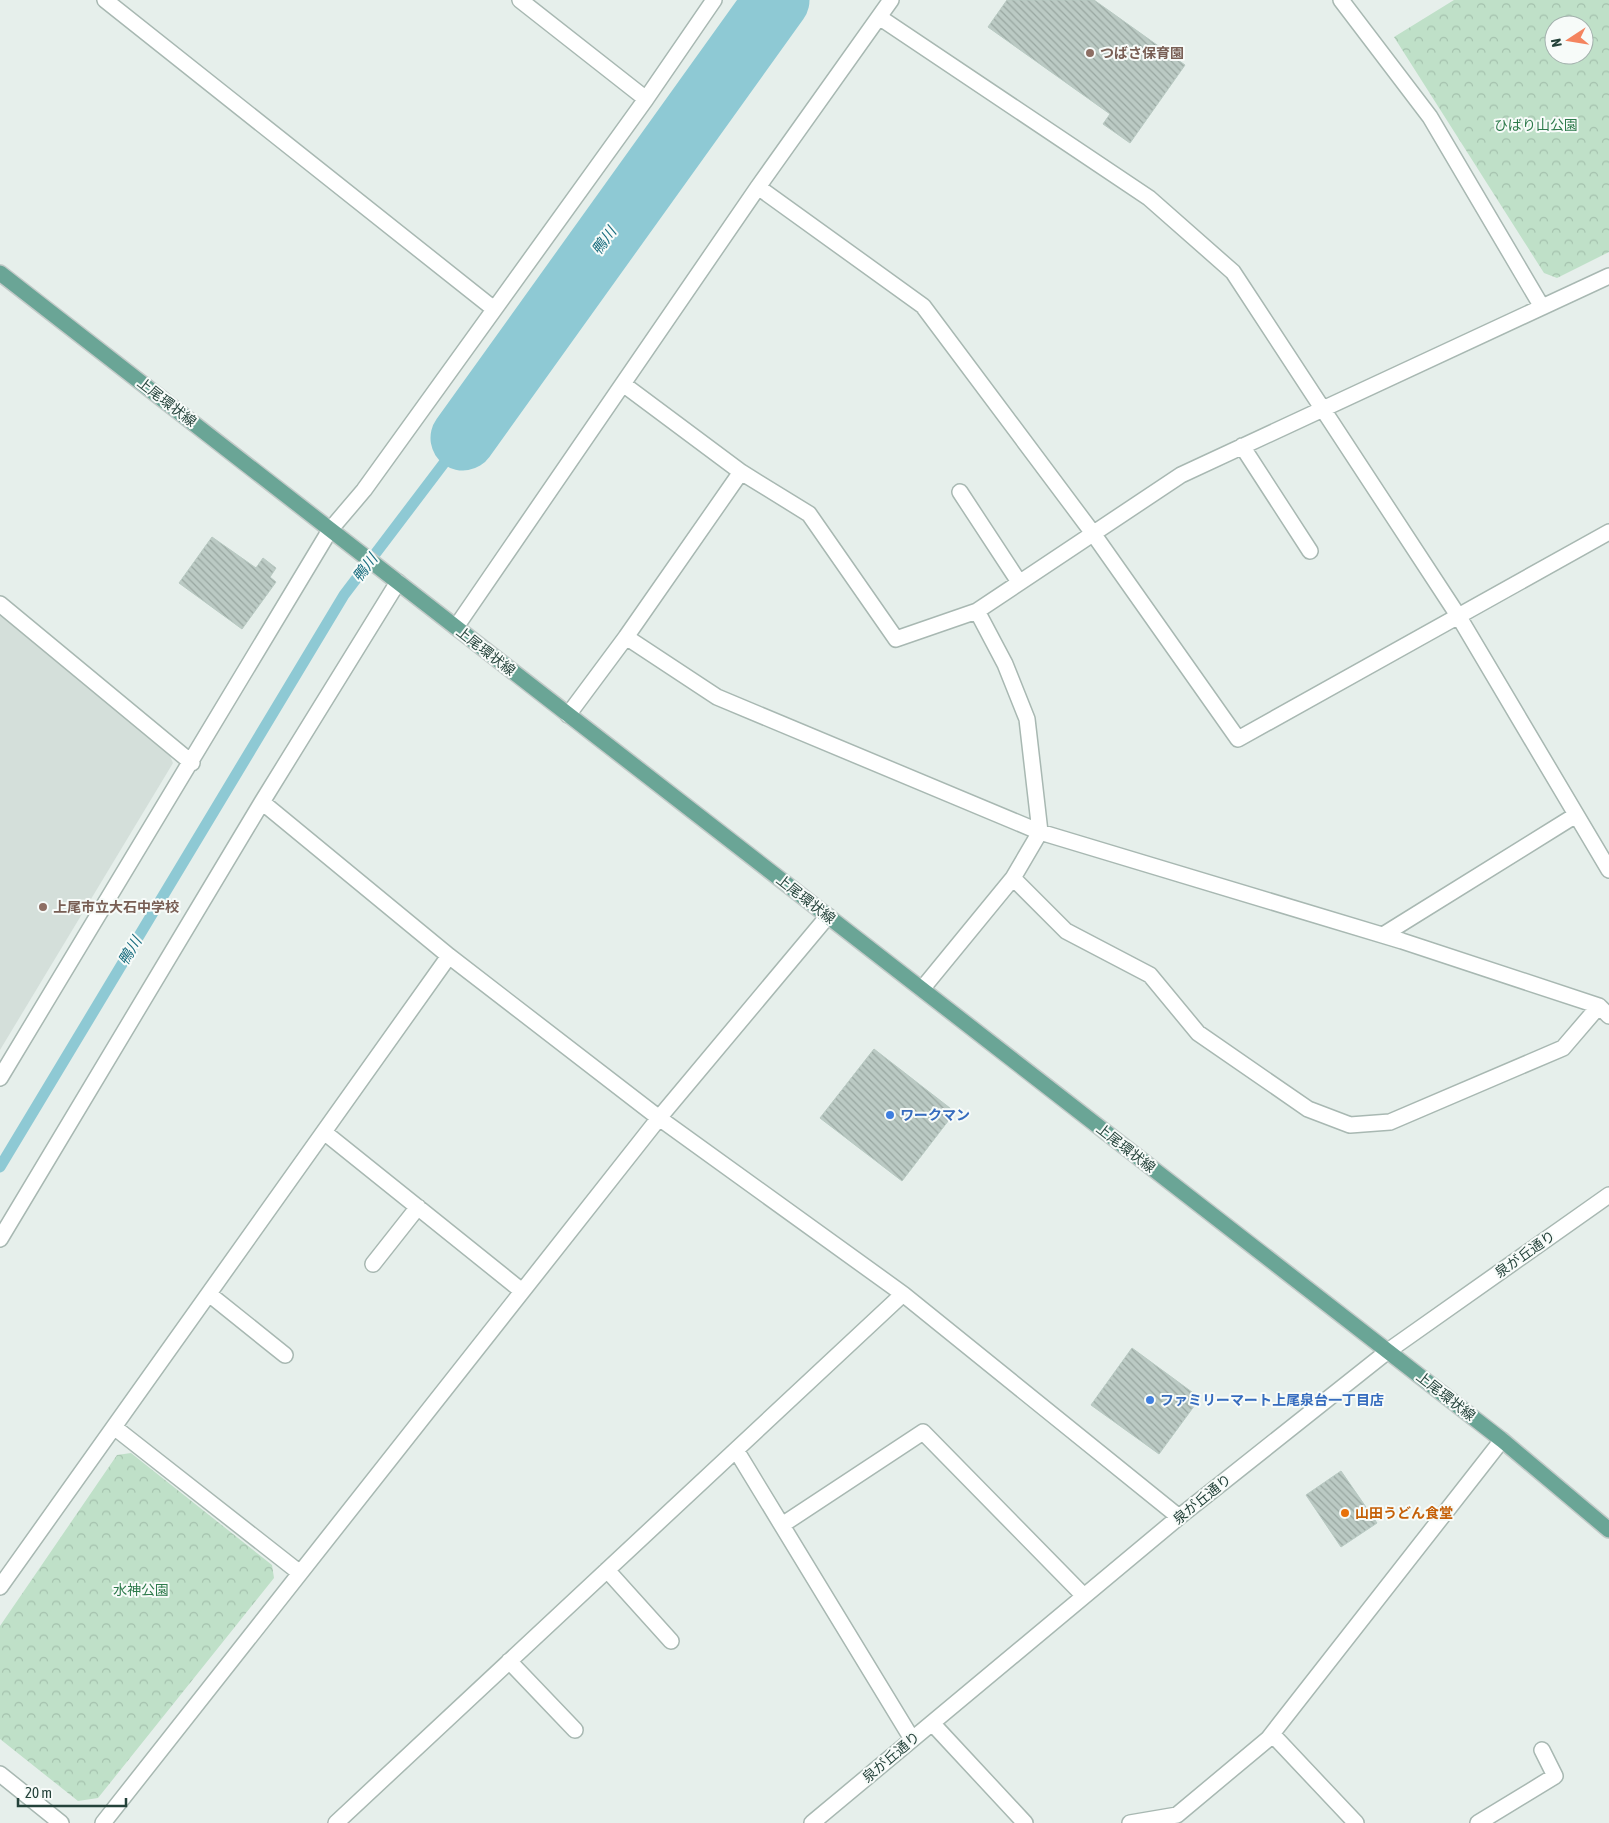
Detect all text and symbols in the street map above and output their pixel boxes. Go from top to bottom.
north arrow [1544,15,1594,65]
text: N [1548,37,1565,48]
place label: つばさ保育園 [1100,45,1184,61]
marker: つばさ保育園 [1084,47,1096,59]
park label: ひばり山公園 [1494,117,1578,133]
water label: 鴨川 [588,222,620,258]
street label: 上尾環状線 [134,374,200,430]
water label: 鴨川 [349,549,382,585]
street label: 上尾環状線 [453,623,519,679]
street label: 上尾環状線 [773,871,839,927]
place label: 上尾市立大石中学校 [53,899,179,915]
marker: 上尾市立大石中学校 [37,901,49,913]
water label: 鴨川 [115,932,146,968]
place label: ワークマン [900,1107,970,1123]
marker: ワークマン [884,1109,896,1121]
street label: 上尾環状線 [1093,1120,1159,1176]
street label: 泉が丘通り [1492,1227,1558,1281]
street label: 上尾環状線 [1413,1368,1479,1424]
place label: ファミリーマート上尾泉台一丁目店 [1160,1392,1384,1408]
marker: ファミリーマート上尾泉台一丁目店 [1144,1394,1156,1406]
street label: 泉が丘通り [1170,1471,1234,1527]
place label: 山田うどん食堂 [1355,1505,1453,1521]
marker: 山田うどん食堂 [1339,1507,1351,1519]
park label: 水神公園 [113,1582,169,1598]
street label: 泉が丘通り [859,1728,923,1786]
scale bar [18,1776,125,1808]
text: 20 m [25,1784,52,1801]

